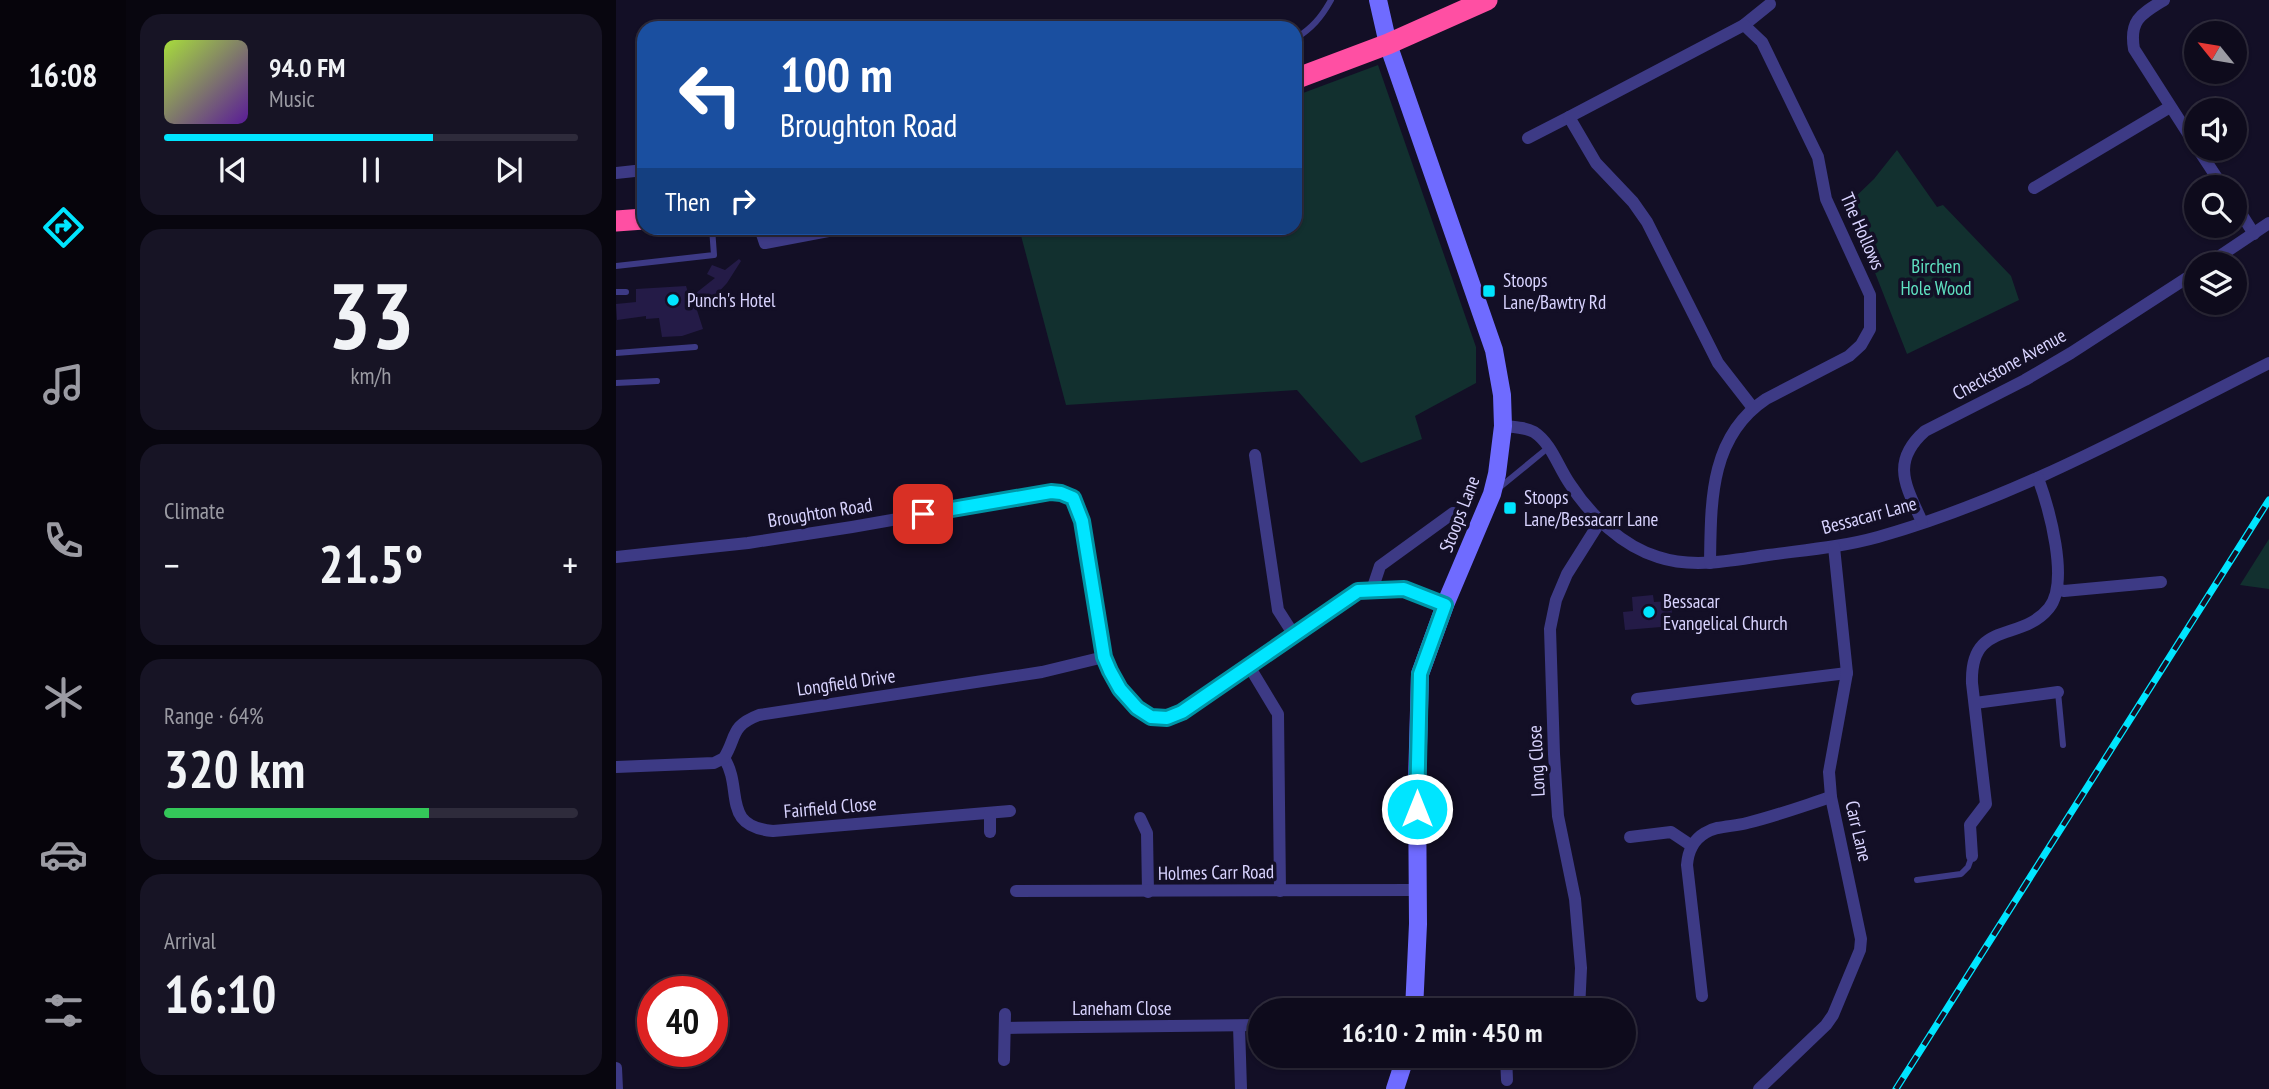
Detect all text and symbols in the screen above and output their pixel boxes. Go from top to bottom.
north arrow [2184,21,2247,84]
map controls [2184,21,2247,315]
text: 100 m [780,42,893,106]
icon: left [665,49,756,140]
text: 94.0 FM [269,51,345,84]
text: 16:08 [28,54,98,96]
text: Music [269,84,315,113]
button: sound [2184,98,2247,161]
text: Broughton Road [780,104,957,146]
icon: previous [214,151,252,189]
icon: pause [352,151,390,189]
icon: next [490,151,528,189]
button: search [2184,175,2247,238]
icon: right [724,182,762,220]
text: Then [665,185,710,218]
street label: The Hollows [1835,189,1891,273]
icon: directions [39,203,88,252]
button: layers [2184,252,2247,315]
park label: Birchen Hole Wood [1900,254,1972,300]
text: 33 [328,256,415,374]
place label: Stoops Lane/Bawtry Rd [1503,268,1606,314]
marker: Stoops Lane/Bawtry Rd [1481,283,1497,299]
place label: Punch's Hotel [687,288,776,312]
marker: Punch's Hotel [665,292,681,308]
street label: Checkstone Avenue [1948,323,2070,405]
icon: music [39,360,88,409]
text: km/h [351,361,391,390]
street label: Stoops Lane [1434,472,1485,556]
pin [893,484,953,544]
place label: Stoops Lane/Bessacarr Lane [1524,485,1659,531]
street label: Bessacarr Lane [1819,491,1919,539]
street label: Broughton Road [766,492,874,532]
icon: arrive [904,495,942,533]
text: Climate [164,496,225,525]
marker: Stoops Lane/Bessacarr Lane [1502,500,1518,516]
icon: phone [39,516,88,565]
text: 21.5° [319,530,423,597]
text: − [164,540,180,589]
text: + [562,540,578,589]
place label: Bessacar Evangelical Church [1663,589,1788,635]
marker: Bessacar Evangelical Church [1641,604,1657,620]
street label: Longfield Drive [795,663,897,701]
icon: climate [39,673,88,722]
text: Range · 64% [164,701,264,730]
street label: Long Close [1522,725,1550,797]
text: 320 km [164,735,305,802]
position arrow [1380,772,1454,846]
street label: Fairfield Close [783,791,878,823]
street label: Carr Lane [1840,798,1878,864]
icon: car [39,830,88,879]
street label: Holmes Carr Road [1158,859,1274,885]
text: Arrival [164,926,216,955]
text: 16:10 [164,960,276,1027]
speed limit sign: 40 [637,976,728,1067]
icon: filters [39,986,88,1035]
street label: Laneham Close [1072,996,1172,1020]
text: 16:10 · 2 min · 450 m [1342,1016,1542,1049]

